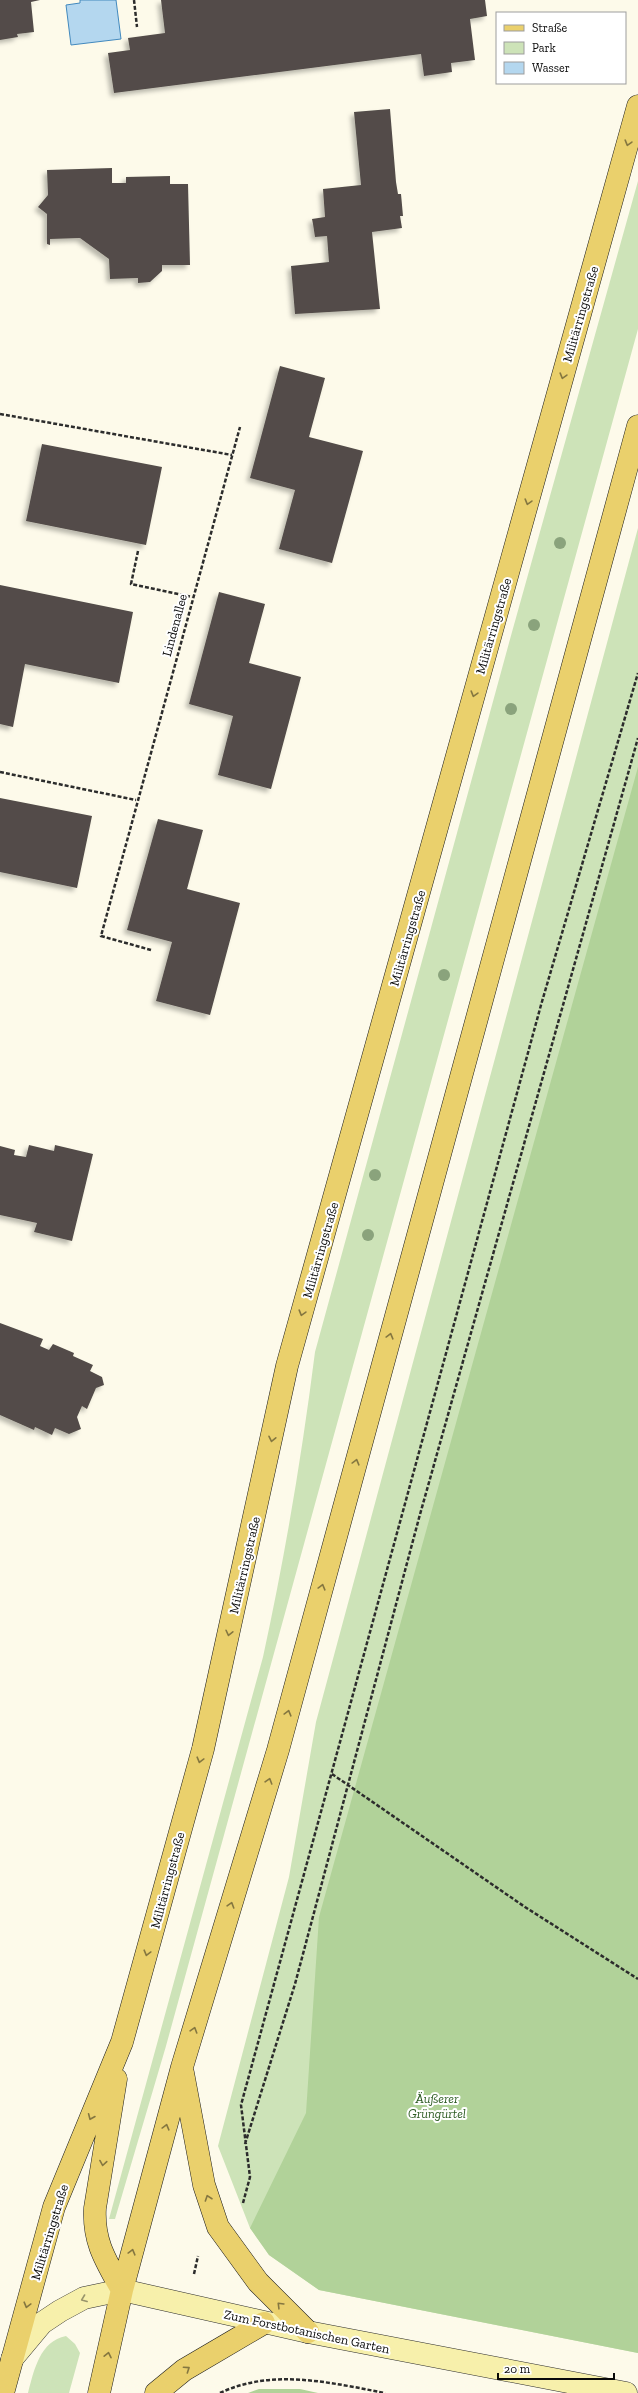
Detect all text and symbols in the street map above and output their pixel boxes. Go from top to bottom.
legend [496,12,626,84]
text: Straße [532,21,568,35]
text: Park [532,41,557,55]
text: Wasser [532,61,570,75]
one-way arrow [624,140,632,147]
street label: Militärringstraße [560,264,601,364]
one-way arrow [559,373,568,380]
one-way arrow [524,498,533,505]
street label: Militärringstraße [473,576,514,676]
street label: Lindenallee [159,592,190,658]
one-way arrow [470,691,479,698]
street label: Militärringstraße [387,888,428,988]
street label: Militärringstraße [300,1200,341,1300]
one-way arrow [298,1309,307,1316]
one-way arrow [386,1333,394,1340]
one-way arrow [268,1436,276,1443]
one-way arrow [351,1459,360,1466]
street label: Militärringstraße [226,1515,263,1615]
one-way arrow [317,1584,326,1591]
one-way arrow [225,1630,233,1636]
one-way arrow [283,1709,292,1716]
one-way arrow [196,1756,205,1763]
one-way arrow [264,1778,273,1785]
street label: Militärringstraße [147,1830,188,1930]
one-way arrow [226,1902,235,1909]
one-way arrow [143,1949,152,1956]
one-way arrow [189,2027,198,2034]
park label: Äußerer Grüngürtel [408,2091,466,2121]
one-way arrow [88,2113,96,2120]
one-way arrow [161,2124,170,2131]
one-way arrow [99,2160,107,2166]
street label: Militärringstraße [28,2182,71,2282]
one-way arrow [205,2195,213,2202]
one-way arrow [127,2249,136,2256]
one-way arrow [81,2294,88,2302]
one-way arrow [23,2302,31,2309]
one-way arrow [277,2302,285,2310]
street label: Zum Forstbotanischen Garten [223,2307,392,2356]
one-way arrow [103,2352,111,2358]
scale bar [498,2355,614,2381]
text: 20 m [504,2362,531,2376]
one-way arrow [183,2366,190,2374]

